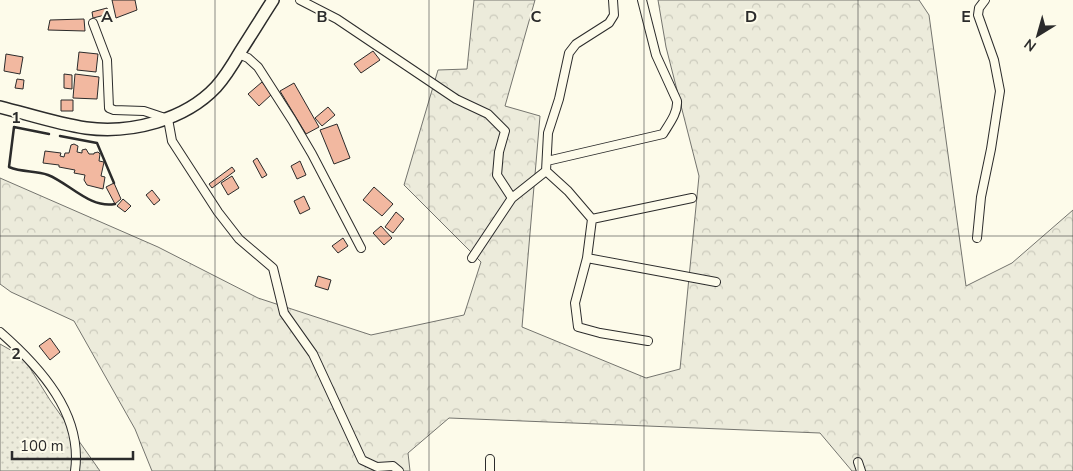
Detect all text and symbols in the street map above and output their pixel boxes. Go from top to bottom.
text: A [101,6,113,28]
text: B [316,6,328,28]
text: C [531,6,542,28]
text: D [745,6,757,28]
text: E [961,6,971,28]
north arrow [1013,10,1063,60]
text: N [1021,34,1040,56]
text: 1 [11,107,21,129]
text: 2 [11,343,21,365]
scale bar [12,428,134,460]
text: 100 m [20,436,64,456]

